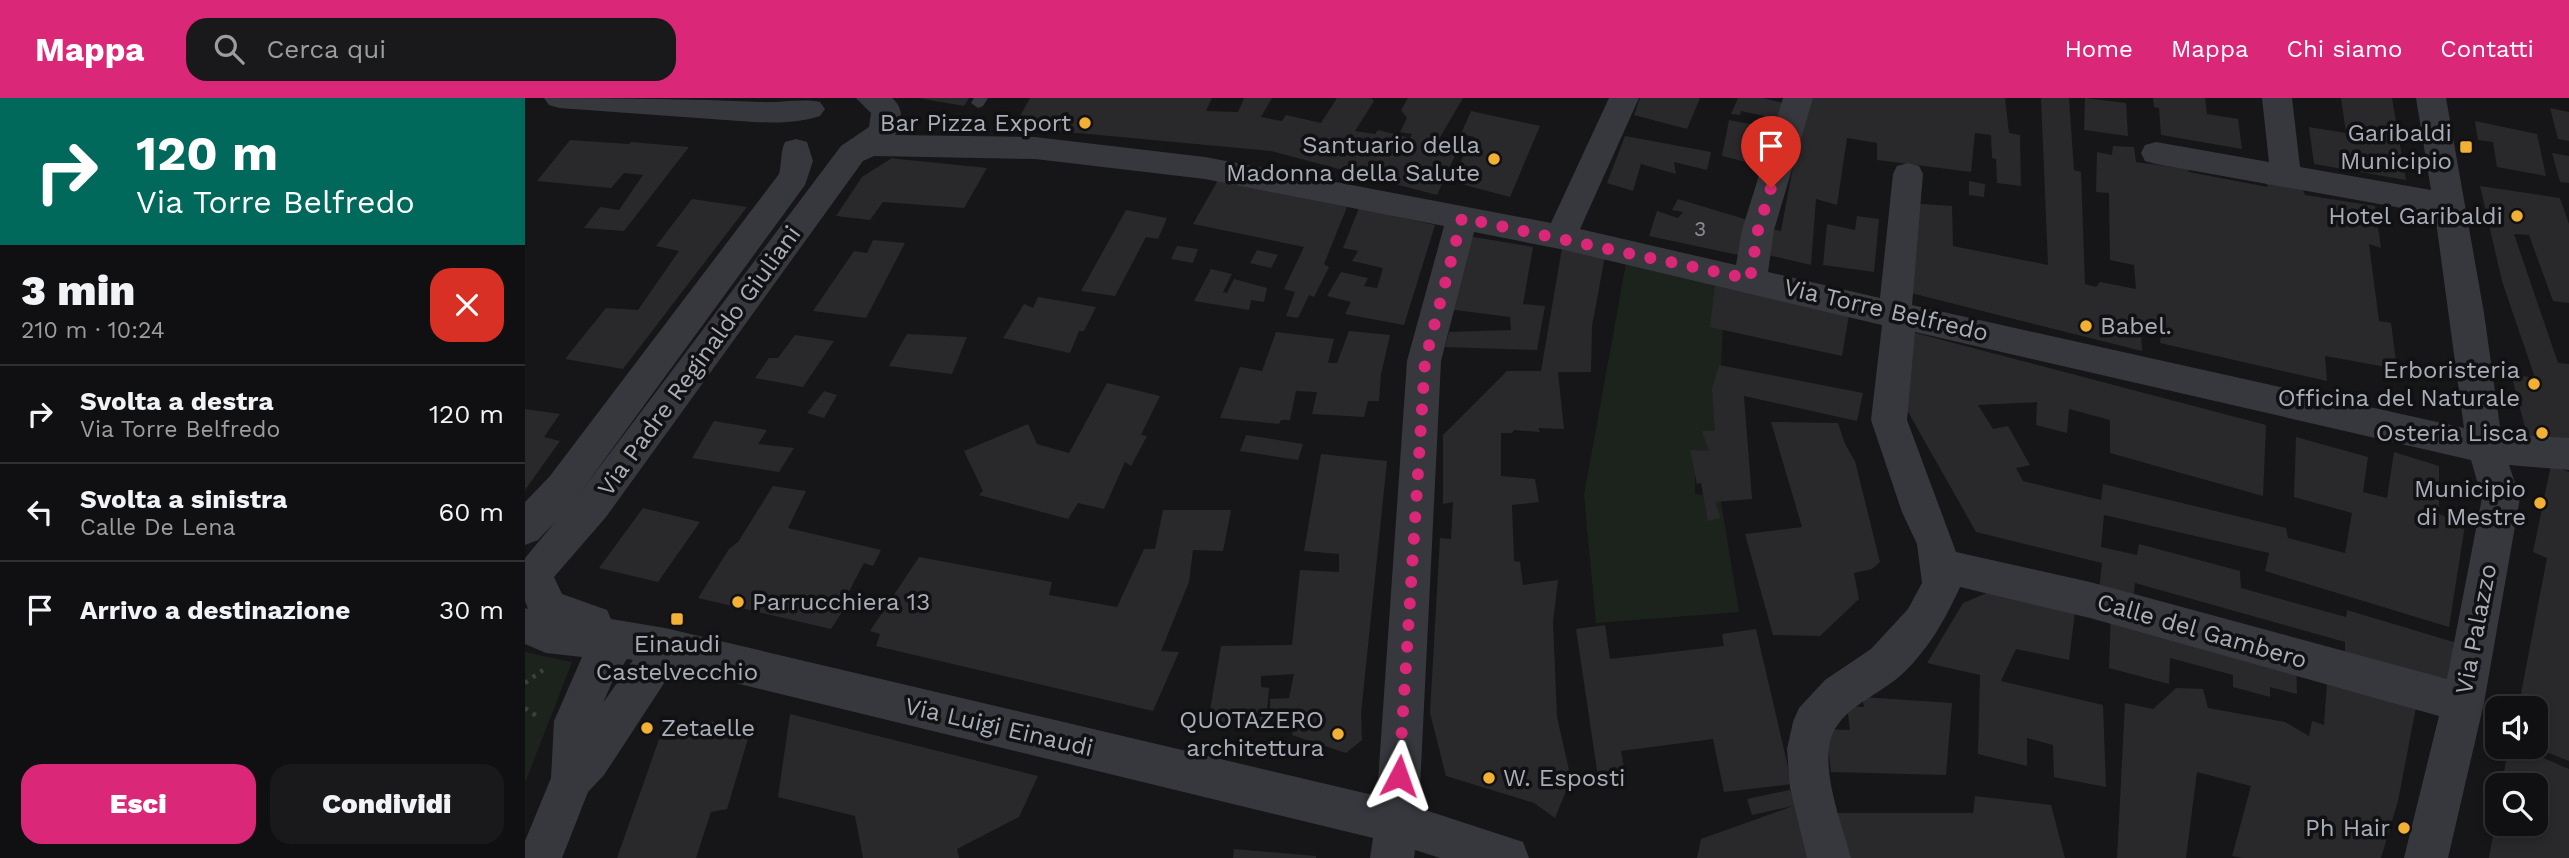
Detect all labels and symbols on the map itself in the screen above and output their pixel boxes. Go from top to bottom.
place label: Bar Pizza Export [880,109,1071,137]
marker: Bar Pizza Export [1077,115,1093,131]
pin [1741,116,1801,188]
place label: Garibaldi Municipio [2340,119,2452,175]
place label: Santuario della Madonna della Salute [1226,131,1480,187]
marker: Garibaldi Municipio [2458,139,2474,155]
marker: Santuario della Madonna della Salute [1486,151,1502,167]
place label: Hotel Garibaldi [2328,202,2503,230]
marker: Hotel Garibaldi [2509,208,2525,224]
house number: 3 [1694,216,1706,241]
street label: Via Padre Reginaldo Giuliani [592,221,806,501]
street label: Via Torre Belfredo [1781,273,1991,347]
place label: Babel. [2100,312,2172,340]
marker: Babel. [2078,318,2094,334]
place label: Erboristeria Officina del Naturale [2278,356,2520,412]
marker: Erboristeria Officina del Naturale [2526,376,2542,392]
place label: Osteria Lisca [2376,419,2528,447]
marker: Osteria Lisca [2534,425,2550,441]
place label: Municipio di Mestre [2414,475,2526,531]
marker: Municipio di Mestre [2532,495,2548,511]
street label: Via Palazzo [2450,561,2502,697]
place label: Parrucchiera 13 [752,588,930,616]
street label: Calle del Gambero [2094,588,2310,674]
marker: Parrucchiera 13 [730,594,746,610]
marker: Einaudi Castelvecchio [669,611,685,627]
place label: Einaudi Castelvecchio [596,630,758,686]
street label: Via Luigi Einaudi [902,692,1096,762]
place label: QUOTAZERO architettura [1179,706,1324,762]
place label: Zetaelle [661,714,755,742]
marker: Zetaelle [639,720,655,736]
marker: QUOTAZERO architettura [1330,726,1346,742]
position arrow [1362,739,1436,813]
place label: W. Esposti [1503,764,1625,792]
marker: W. Esposti [1481,770,1497,786]
place label: Ph Hair [2305,814,2390,842]
marker: Ph Hair [2396,820,2412,836]

